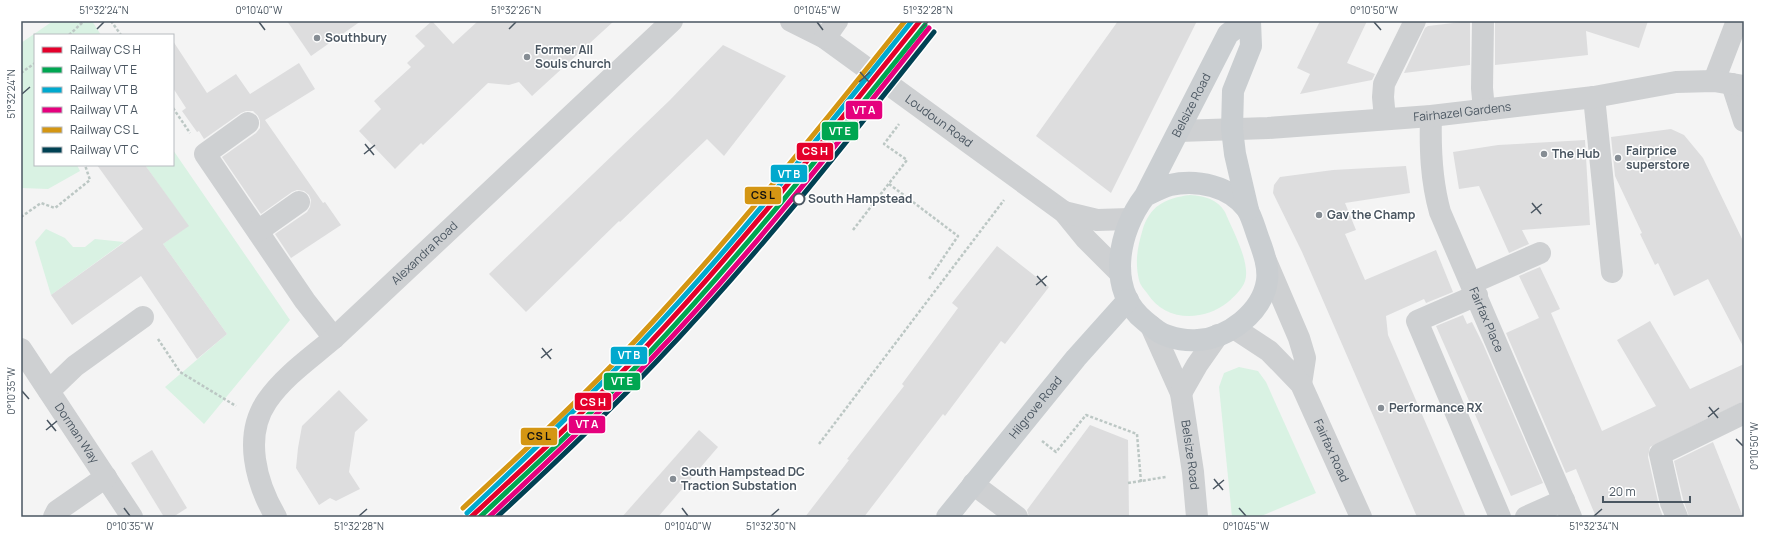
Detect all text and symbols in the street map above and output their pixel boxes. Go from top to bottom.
text: 51°32'24"N [79,3,129,17]
text: 0°10'40"W [236,3,283,17]
text: 51°32'26"N [491,3,541,17]
text: 0°10'45"W [794,3,841,17]
text: 51°32'28"N [903,3,953,17]
text: 0°10'50"W [1350,3,1399,17]
place label: Southbury [325,29,387,46]
marker: Southbury [312,33,322,43]
legend [34,34,174,166]
text: Railway CS H [70,41,141,58]
place label: Former All Souls church [535,41,611,72]
marker: Former All Souls church [522,52,532,62]
text: Railway VT E [70,61,137,78]
text: 51°32'24"N [4,69,18,119]
street label: Belsize Road [1167,70,1215,140]
text: Railway VT B [70,81,138,98]
street label: Loudoun Road [902,90,977,151]
street label: Fairhazel Gardens [1413,98,1512,125]
line badge: VT A [845,100,883,120]
text: Railway VT A [70,101,138,118]
text: VT A [853,102,876,117]
text: Railway CS L [70,121,139,138]
line badge: VT E [821,121,859,141]
text: VT E [829,123,851,138]
text: Railway VT C [70,141,139,158]
line badge: CS H [796,142,834,161]
place label: Fairprice superstore [1626,142,1690,173]
text: CS H [802,143,828,158]
place label: The Hub [1552,145,1600,162]
marker: The Hub [1539,149,1549,159]
marker: Fairprice superstore [1613,153,1623,163]
line badge: VT B [770,164,808,183]
text: VT B [778,166,800,181]
line badge: CS L [744,186,782,205]
text: CS L [751,187,775,202]
place label: South Hampstead [808,190,912,207]
marker: South Hampstead [792,192,806,206]
place label: Gav the Champ [1327,206,1415,223]
marker: Gav the Champ [1314,210,1324,220]
street label: Alexandra Road [387,217,461,288]
street label: Fairfax Place [1465,284,1508,355]
line badge: VT B [610,346,648,365]
text: VT B [618,347,640,362]
text: 0°10'35"W [4,367,18,415]
line badge: VT E [603,372,641,391]
street label: Hilgrove Road [1005,372,1066,442]
text: VT E [611,373,633,388]
line badge: CS H [574,392,612,411]
text: CS H [580,394,606,409]
street label: Dorman Way [51,399,104,467]
place label: Performance RX [1389,399,1482,416]
marker: Performance RX [1376,403,1386,413]
line badge: VT A [568,415,606,434]
text: VT A [576,416,599,431]
street label: Fairfax Road [1310,416,1353,485]
street label: Belsize Road [1177,419,1204,490]
text: 0°10'50"W [1747,421,1761,470]
line badge: CS L [520,427,558,446]
text: CS L [527,428,551,443]
place label: South Hampstead DC Traction Substation [681,463,805,494]
marker: South Hampstead DC Traction Substation [668,474,678,484]
scale bar [1603,478,1690,504]
text: 20 m [1609,483,1636,500]
text: 0°10'35"W [106,519,154,533]
text: 51°32'28"N [334,519,384,533]
text: 0°10'40"W [665,519,712,533]
text: 51°32'30"N [746,519,796,533]
text: 0°10'45"W [1223,519,1270,533]
text: 51°32'34"N [1569,519,1619,533]

